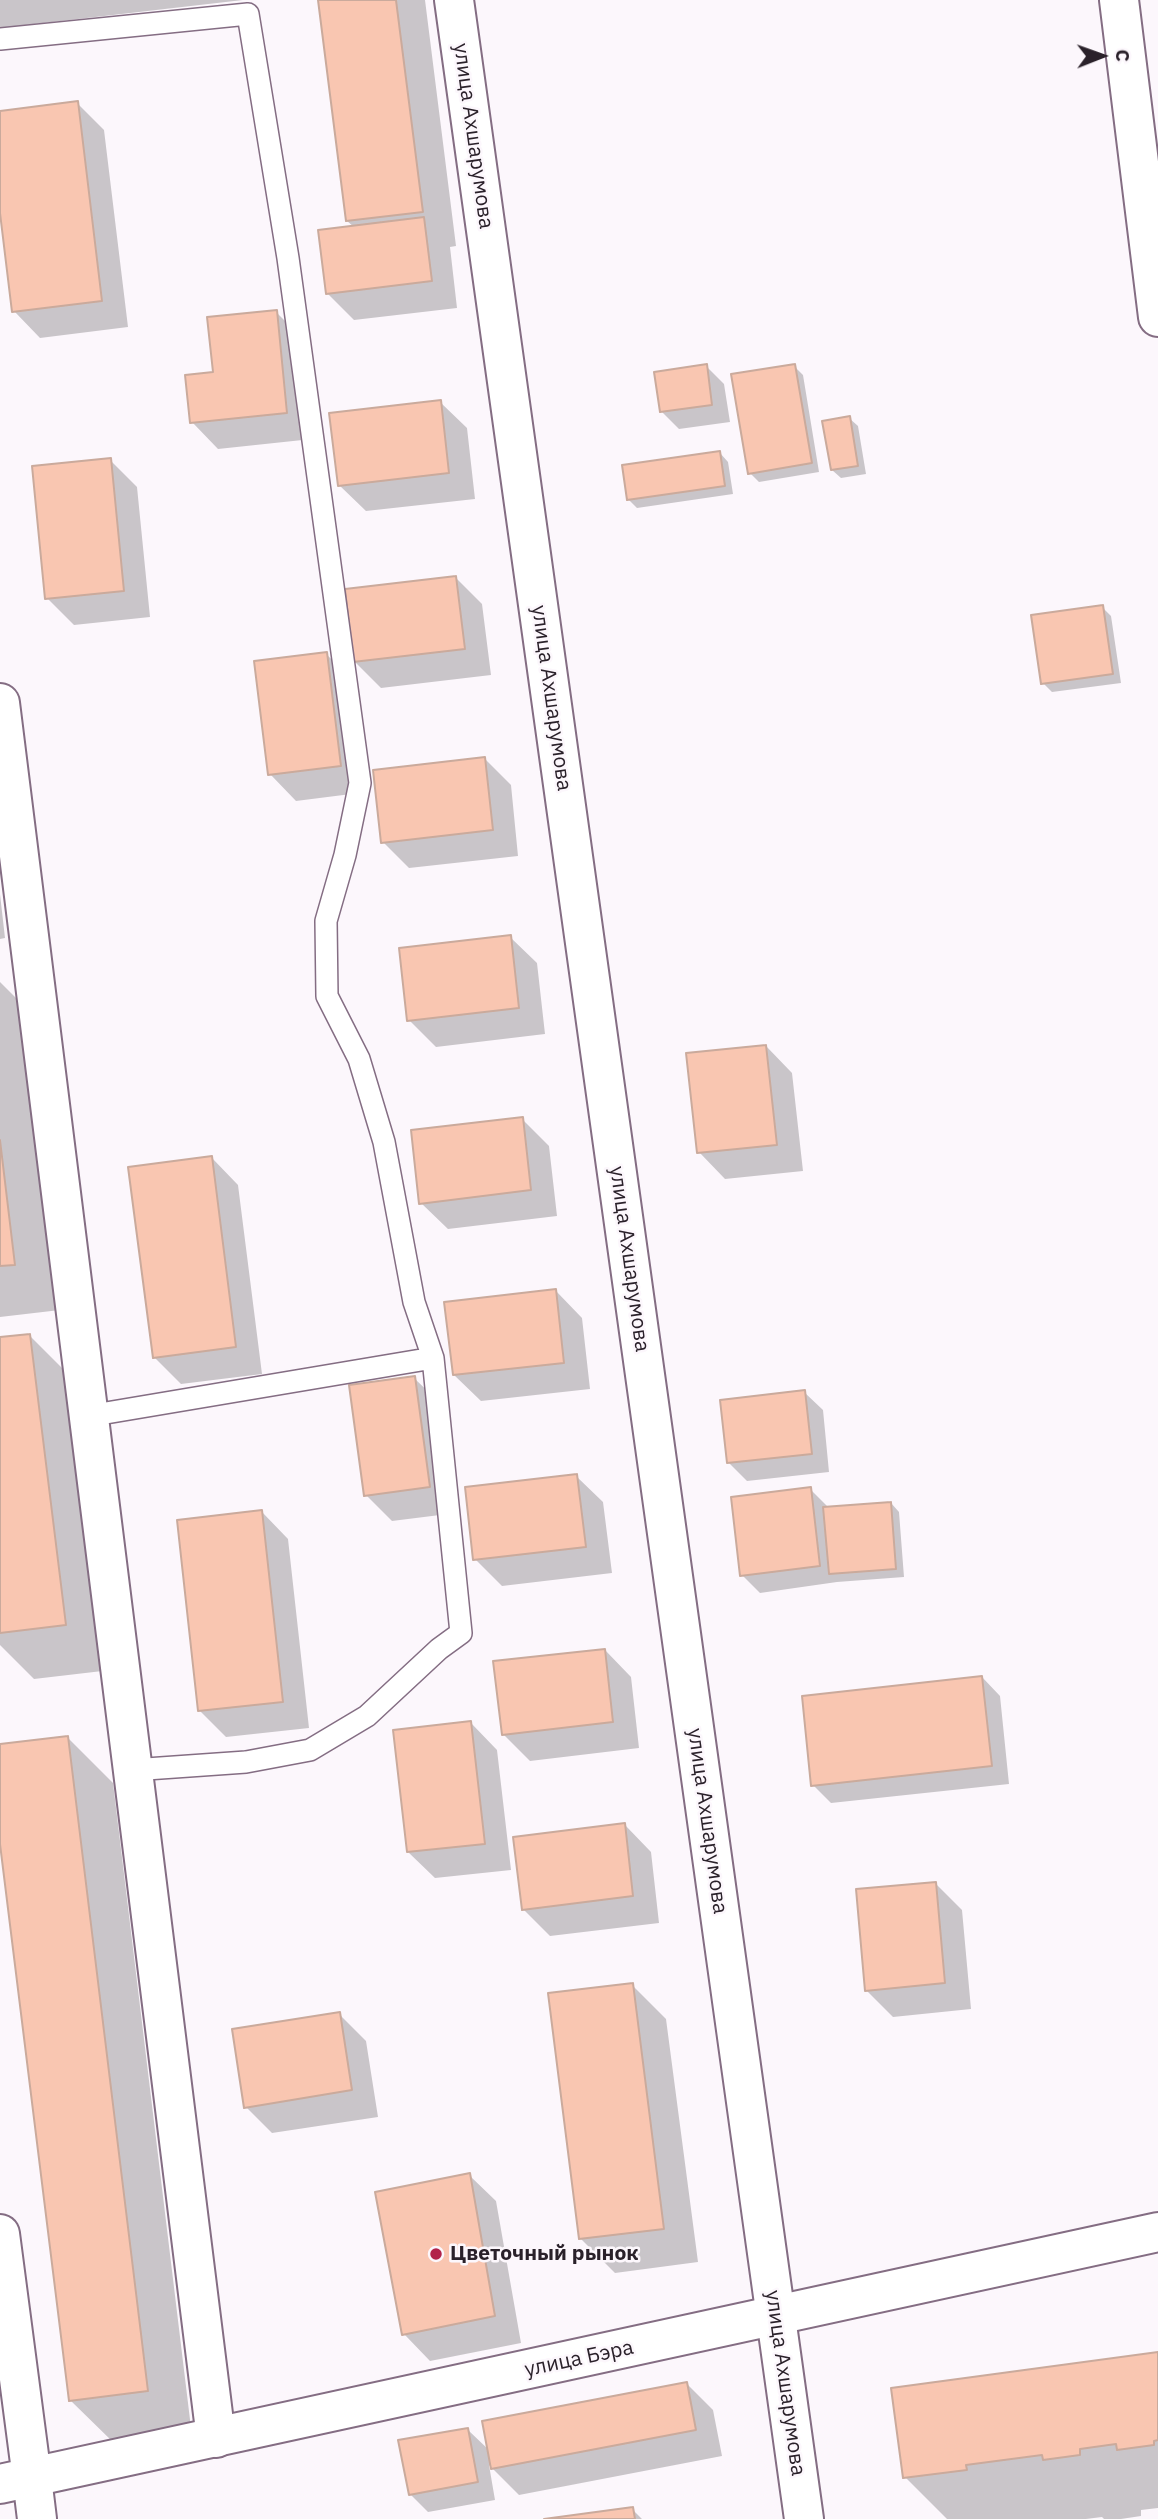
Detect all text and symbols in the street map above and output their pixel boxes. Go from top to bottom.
north arrow [1067,21,1137,91]
street label: улица Ахшарумова [448,42,498,230]
text: С [1111,49,1135,62]
street label: улица Ахшарумова [526,604,576,792]
street label: улица Ахшарумова [604,1165,654,1353]
street label: улица Ахшарумова [682,1727,732,1915]
place label: Цветочный рынок [450,2241,639,2267]
marker: Цветочный рынок [428,2246,444,2262]
street label: улица Ахшарумова [760,2289,810,2477]
street label: улица Бэра [522,2335,636,2383]

